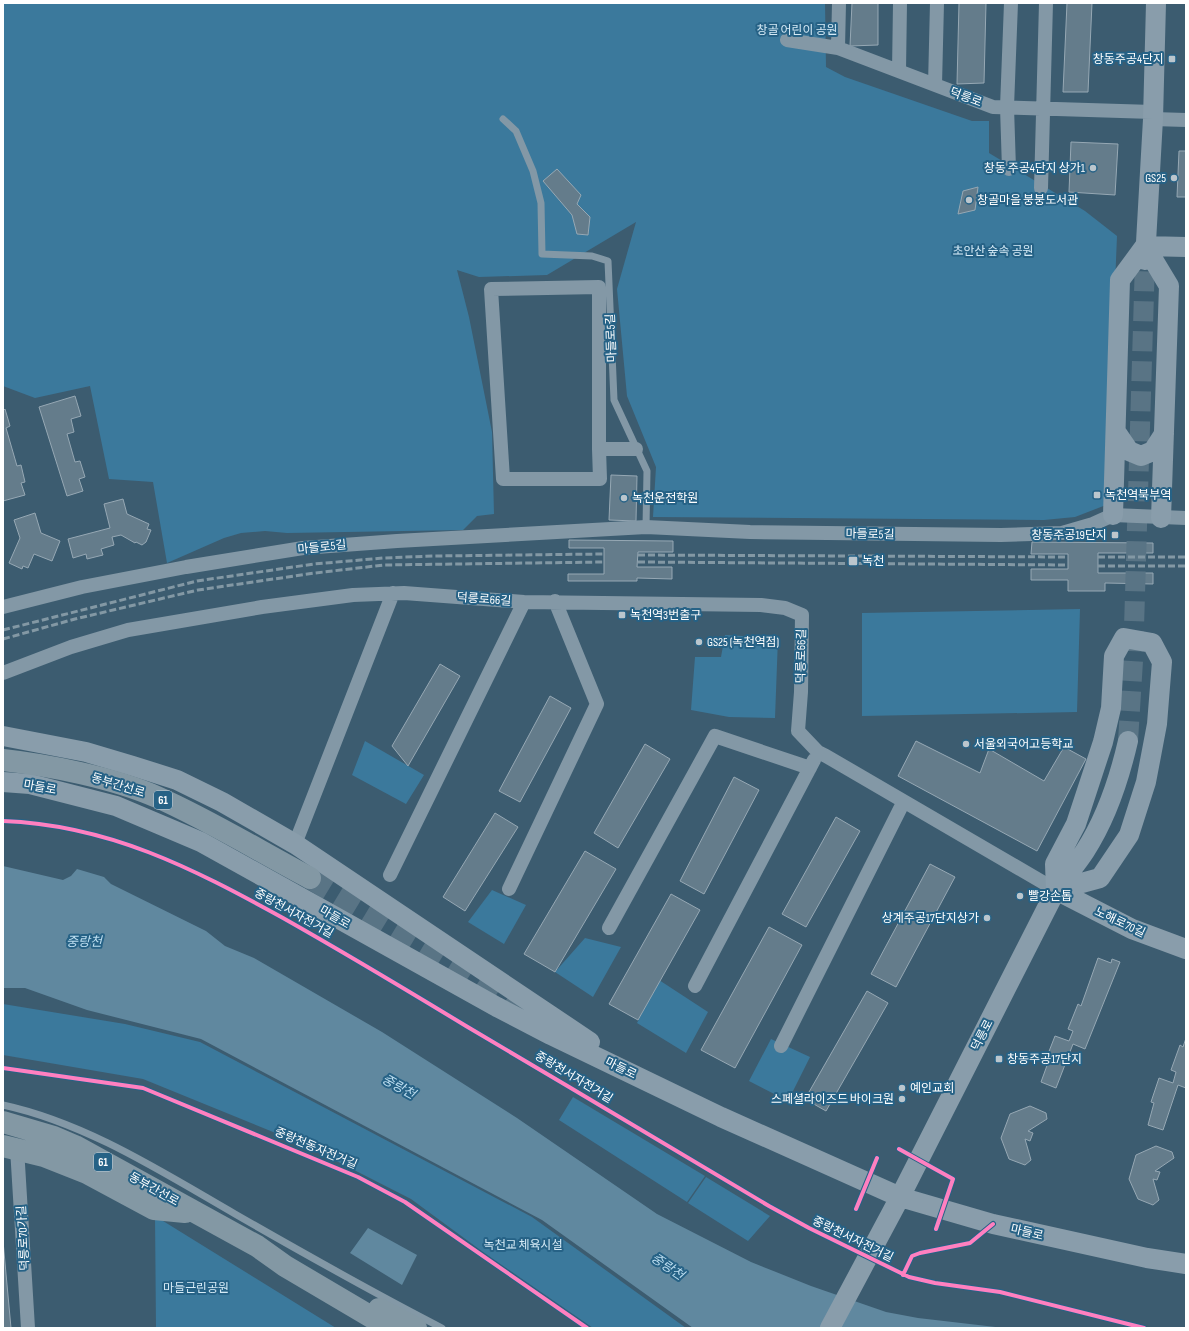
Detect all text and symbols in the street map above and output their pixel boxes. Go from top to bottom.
park label: 창골 어린이 공원 [756,23,838,38]
place label: 창동주공4단지 [1093,52,1164,67]
marker: 창동주공4단지 [1167,54,1177,64]
street label: 덕릉로 [948,85,984,110]
place label: 창동 주공4단지 상가1 [984,161,1086,176]
marker: 창동 주공4단지 상가1 [1088,163,1098,173]
place label: GS25 [1145,171,1166,186]
marker: GS25 [1169,173,1179,183]
place label: 창골마을 붕붕도서관 [977,193,1078,208]
marker: 창골마을 붕붕도서관 [964,195,974,205]
park label: 초안산 숲속 공원 [952,244,1034,259]
street label: 마들로5길 [603,313,620,363]
place label: 녹천역북부역 [1105,488,1171,503]
marker: 녹천역북부역 [1092,490,1102,500]
place label: 녹천운전학원 [632,491,698,506]
marker: 녹천운전학원 [619,493,629,503]
street label: 마들로5길 [845,527,895,542]
place label: 창동주공19단지 [1031,528,1107,543]
marker: 창동주공19단지 [1110,530,1120,540]
street label: 마들로5길 [297,537,347,558]
place label: 녹천 [862,554,884,569]
marker: 녹천 [847,555,859,567]
street label: 덕릉로66길 [456,590,512,609]
place label: 녹천역3번출구 [630,608,701,623]
marker: 녹천역3번출구 [617,610,627,620]
street label: 덕릉로66길 [794,629,809,683]
place label: GS25 (녹천역점) [707,635,779,650]
marker: GS25 (녹천역점) [694,637,704,647]
place label: 서울외국어고등학교 [974,737,1073,752]
marker: 서울외국어고등학교 [961,739,971,749]
street label: 동부간선로 [89,770,146,801]
street label: 마들로 [22,777,58,798]
road number: 61 [154,791,172,809]
street label: 중랑천서자전거길 [251,885,336,941]
place label: 빨강손톱 [1028,889,1072,904]
marker: 빨강손톱 [1015,891,1025,901]
street label: 마들로 [317,903,353,932]
street label: 노해로70길 [1092,904,1148,941]
place label: 상계주공17단지상가 [882,911,979,926]
marker: 상계주공17단지상가 [982,913,992,923]
water label: 중랑천 [66,934,103,950]
street label: 덕릉로 [968,1017,997,1053]
street label: 중랑천서자전거길 [532,1048,615,1107]
place label: 창동주공17단지 [1007,1052,1082,1067]
street label: 마들로 [603,1054,639,1082]
marker: 창동주공17단지 [994,1054,1004,1064]
water label: 중랑천 [379,1071,419,1103]
place label: 예인교회 [910,1081,954,1096]
marker: 예인교회 [897,1083,907,1093]
place label: 스페셜라이즈드 바이크원 [771,1092,894,1107]
marker: 스페셜라이즈드 바이크원 [897,1094,907,1104]
street label: 중랑천동자전거길 [272,1124,359,1173]
road number: 61 [94,1153,112,1171]
street label: 동부간선로 [126,1169,182,1209]
street label: 덕릉로70가길 [14,1205,33,1271]
street label: 중랑천서자전거길 [810,1213,896,1266]
street label: 마들로 [1009,1221,1045,1244]
park label: 녹천교 체육시설 [483,1238,563,1253]
water label: 중랑천 [648,1250,688,1284]
park label: 마들근린공원 [163,1281,229,1296]

